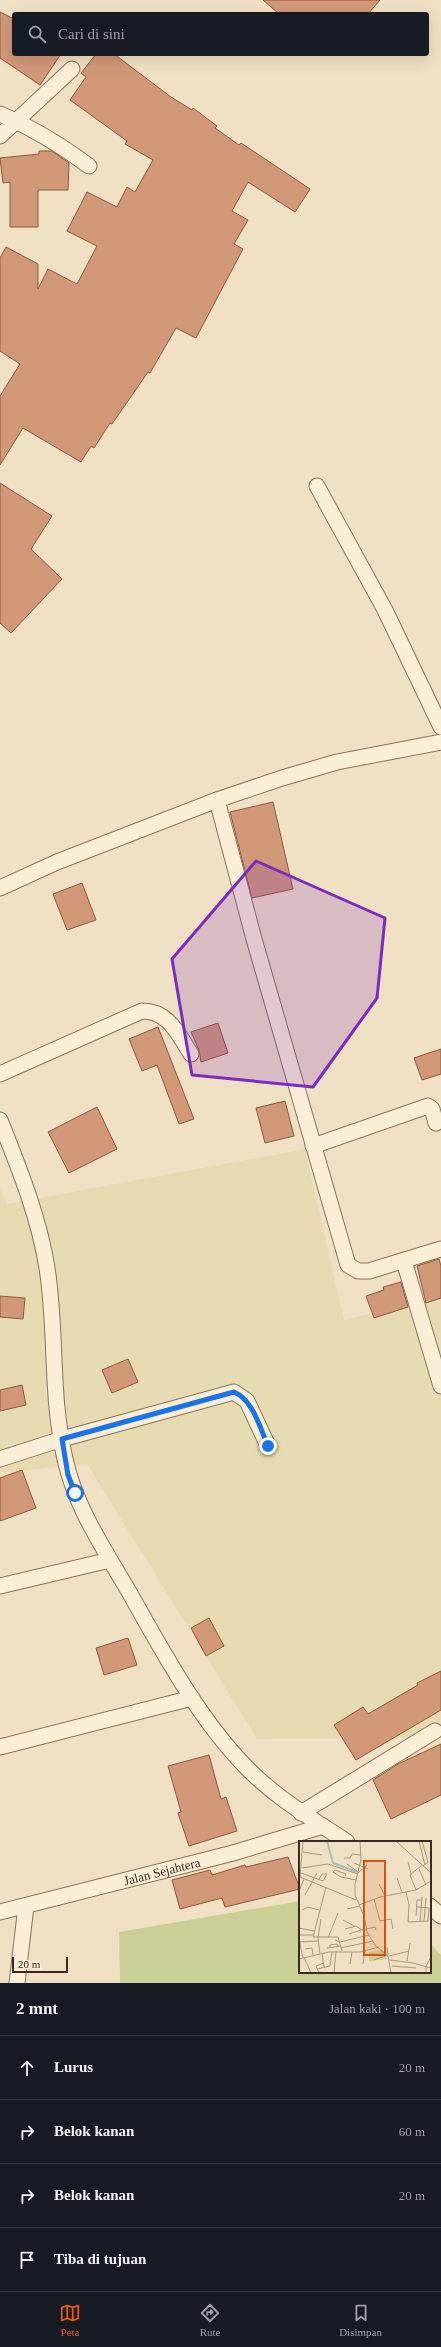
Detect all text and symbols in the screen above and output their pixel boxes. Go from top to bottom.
search box [12,12,429,56]
icon: search [26,23,48,45]
text: Cari di sini [58,26,125,42]
route end [259,1437,277,1455]
route start [66,1484,84,1502]
inset map [299,1841,431,1973]
street label: Jalan Sejahtera [122,1855,202,1888]
scale bar [12,1955,68,1974]
text: 20 m [18,1958,40,1970]
text: 2 mnt [16,1999,58,2018]
text: Jalan kaki · 100 m [329,2001,425,2016]
icon: ahead [16,2057,38,2079]
text: Lurus [54,2059,93,2075]
text: 20 m [399,2060,425,2075]
icon: right [16,2121,38,2143]
text: Belok kanan [54,2123,134,2139]
text: 60 m [399,2124,425,2139]
icon: right [16,2185,38,2207]
text: Belok kanan [54,2187,134,2203]
text: 20 m [399,2188,425,2203]
icon: arrive [16,2249,38,2271]
text: Tiba di tujuan [54,2251,146,2267]
tab: Peta [59,2302,81,2338]
tab: Rute [199,2302,221,2338]
tab: Disimpan [339,2302,382,2338]

